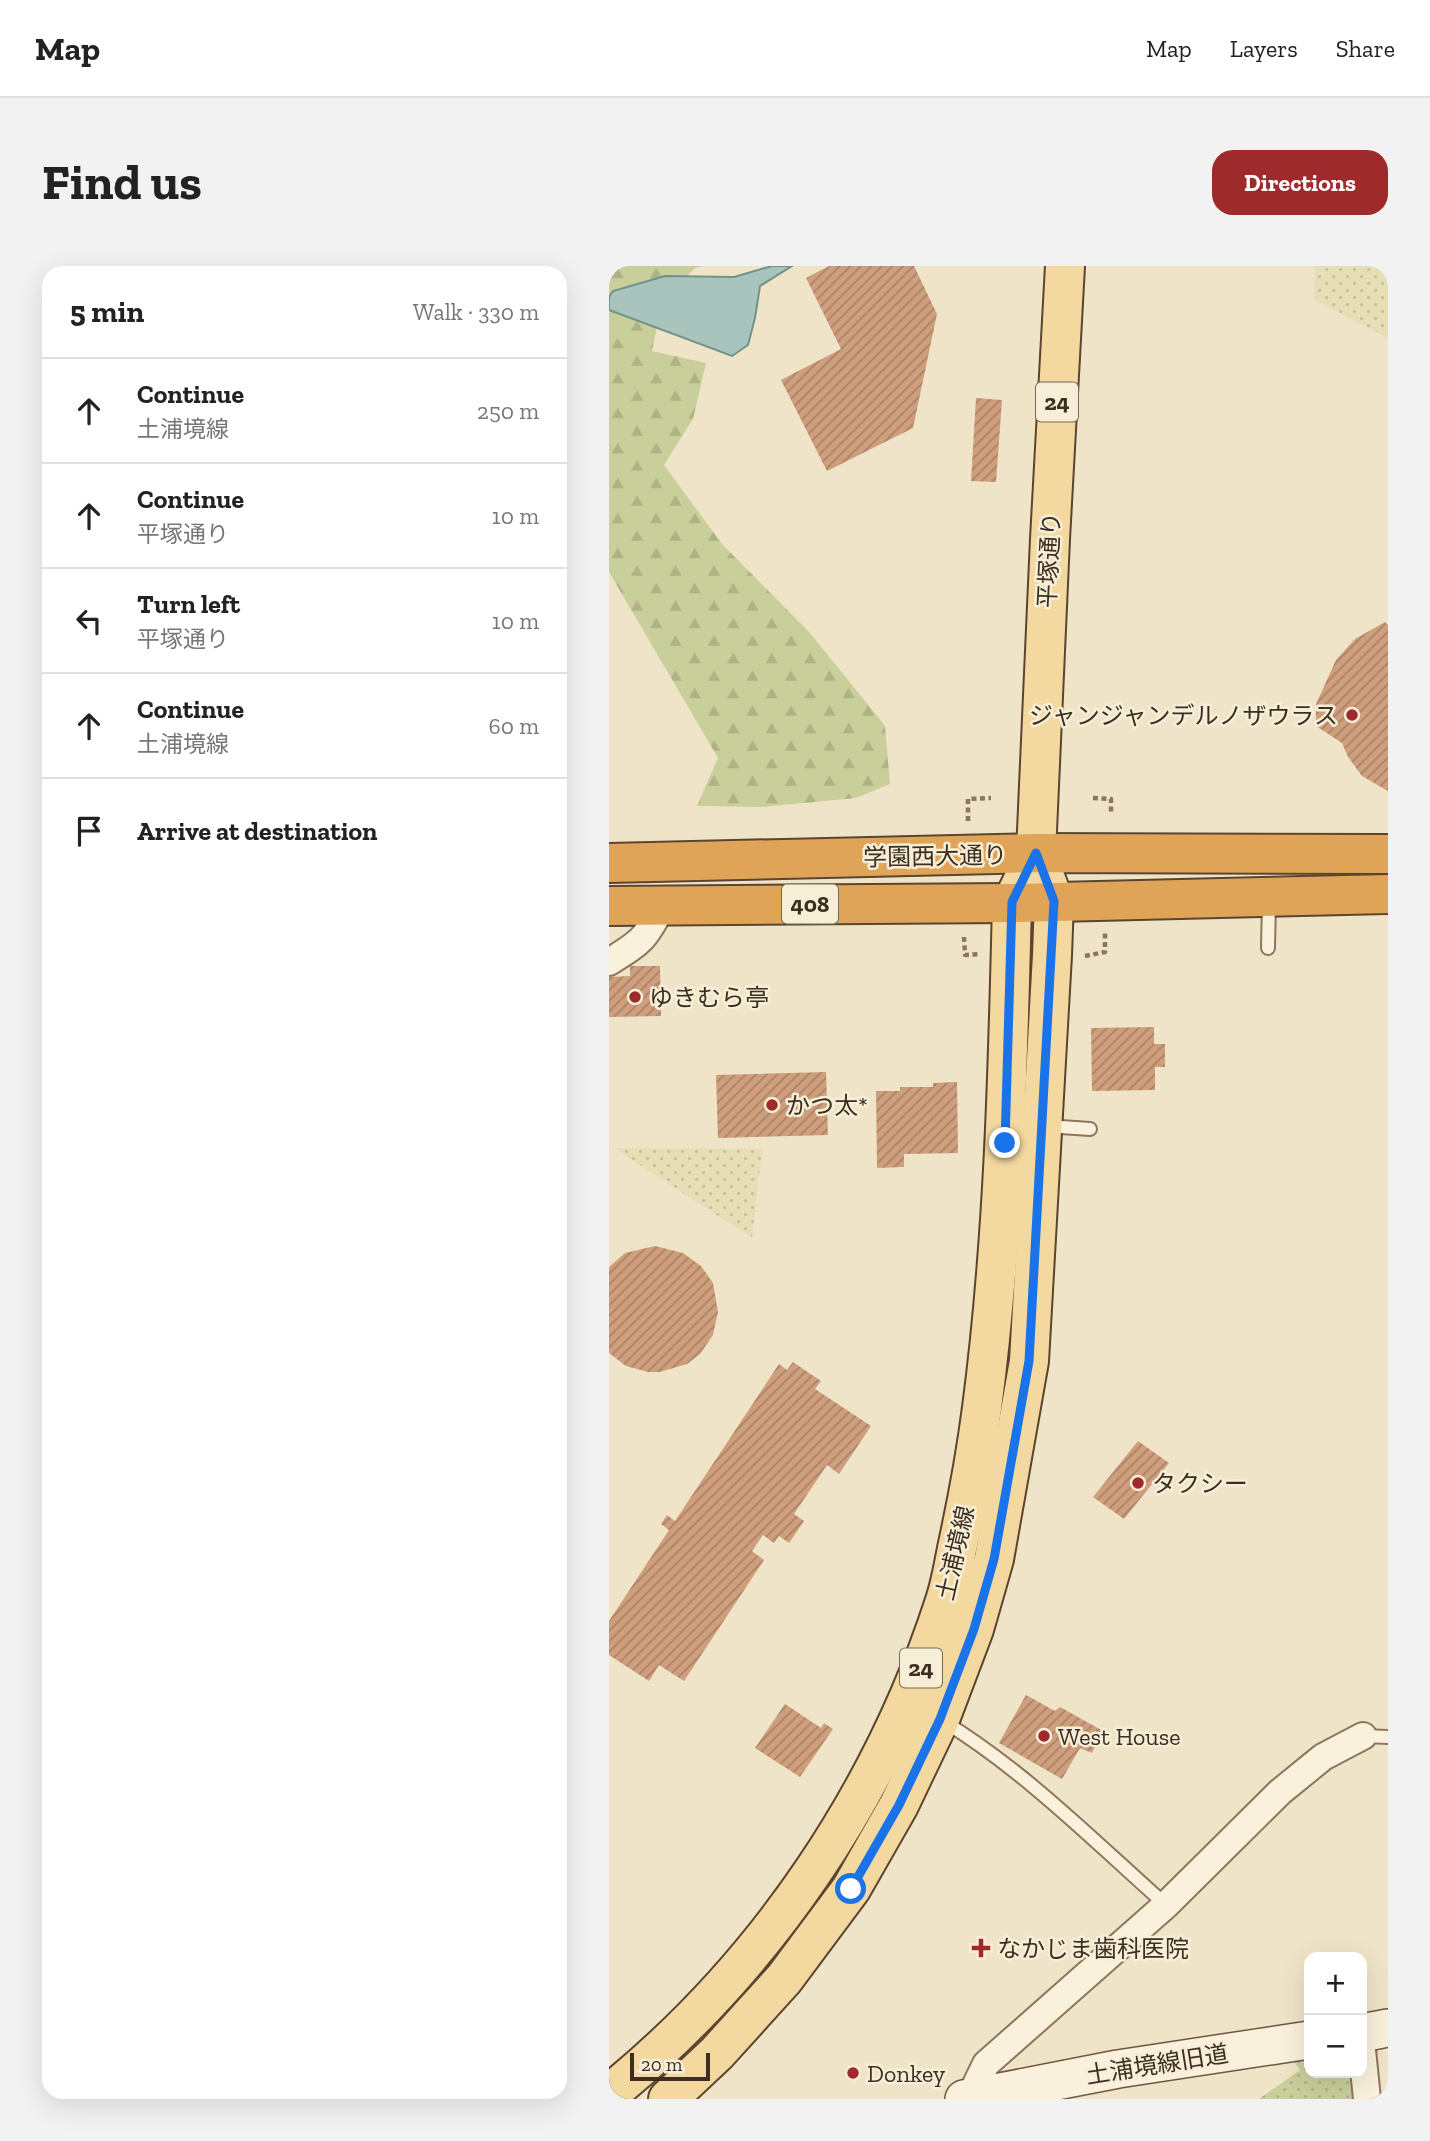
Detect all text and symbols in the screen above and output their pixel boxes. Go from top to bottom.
text: Map [35,29,100,68]
text: Map [1146,34,1192,63]
text: Layers [1230,34,1298,63]
text: Share [1336,34,1395,63]
button: Directions [1212,150,1388,215]
text: Find us [42,153,202,212]
text: 5 min [70,294,144,330]
text: Walk · 330 m [413,298,539,326]
text: Continue [137,378,244,410]
road number: 24 [1036,382,1078,421]
icon: ahead [70,392,108,430]
text: 250 m [477,397,539,425]
text: 土浦境線 [137,415,229,443]
text: Continue [137,483,244,515]
icon: ahead [70,497,108,535]
text: 10 m [492,502,539,530]
street label: 平塚通り [1032,511,1066,609]
text: 平塚通り [137,520,229,548]
text: Turn left [137,588,240,620]
icon: left [70,602,108,640]
text: 10 m [492,607,539,635]
text: 平塚通り [137,625,229,653]
text: Continue [137,693,244,725]
place label: ジャンジャンデルノザウラス [1029,701,1338,730]
icon: ahead [70,707,108,745]
marker: ジャンジャンデルノザウラス [1344,707,1360,723]
text: 60 m [488,712,539,740]
text: 土浦境線 [137,730,229,758]
icon: arrive [70,812,108,850]
text: Arrive at destination [137,815,377,847]
street label: 学園西大通り [863,840,1007,872]
road number: 408 [782,884,838,924]
place label: ゆきむら亭 [649,983,769,1012]
marker: ゆきむら亭 [627,989,643,1005]
place label: かつ太* [786,1091,868,1120]
marker: かつ太* [764,1097,780,1113]
route end [989,1127,1020,1158]
place label: タクシー [1152,1469,1248,1498]
marker: タクシー [1130,1475,1146,1491]
street label: 土浦境線 [930,1503,980,1603]
road number: 24 [900,1648,942,1688]
place label: West House [1058,1722,1181,1751]
marker: West House [1036,1728,1052,1744]
route start [835,1873,866,1904]
place label: なかじま歯科医院 [997,1934,1189,1963]
marker: なかじま歯科医院 [971,1938,991,1958]
map controls [1304,1952,1367,2078]
button: + [1304,1952,1367,2015]
button: − [1304,2015,1367,2078]
street label: 土浦境線旧道 [1084,2038,1230,2090]
scale bar [630,2050,711,2082]
text: 20 m [641,2053,682,2076]
place label: Donkey [867,2059,946,2088]
marker: Donkey [845,2065,861,2081]

